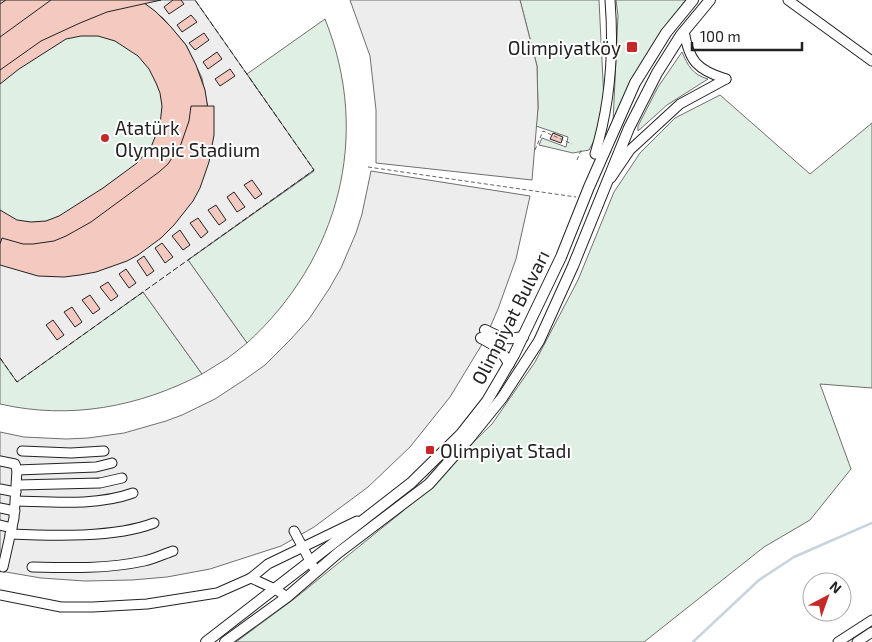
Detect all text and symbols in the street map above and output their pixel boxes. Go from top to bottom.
scale bar [692,20,802,52]
text: 100 m [700,27,741,45]
place label: Olimpiyatköy [508,36,621,59]
marker: Olimpiyatköy [625,40,639,54]
place label: Atatürk Olympic Stadium [115,116,260,161]
marker: Atatürk Olympic Stadium [99,132,111,144]
street label: Olimpiyat Bulvarı [466,246,554,388]
place label: Olimpiyat Stadı [440,439,571,462]
marker: Olimpiyat Stadı [424,444,436,456]
north arrow [802,572,852,622]
text: N [826,577,845,597]

